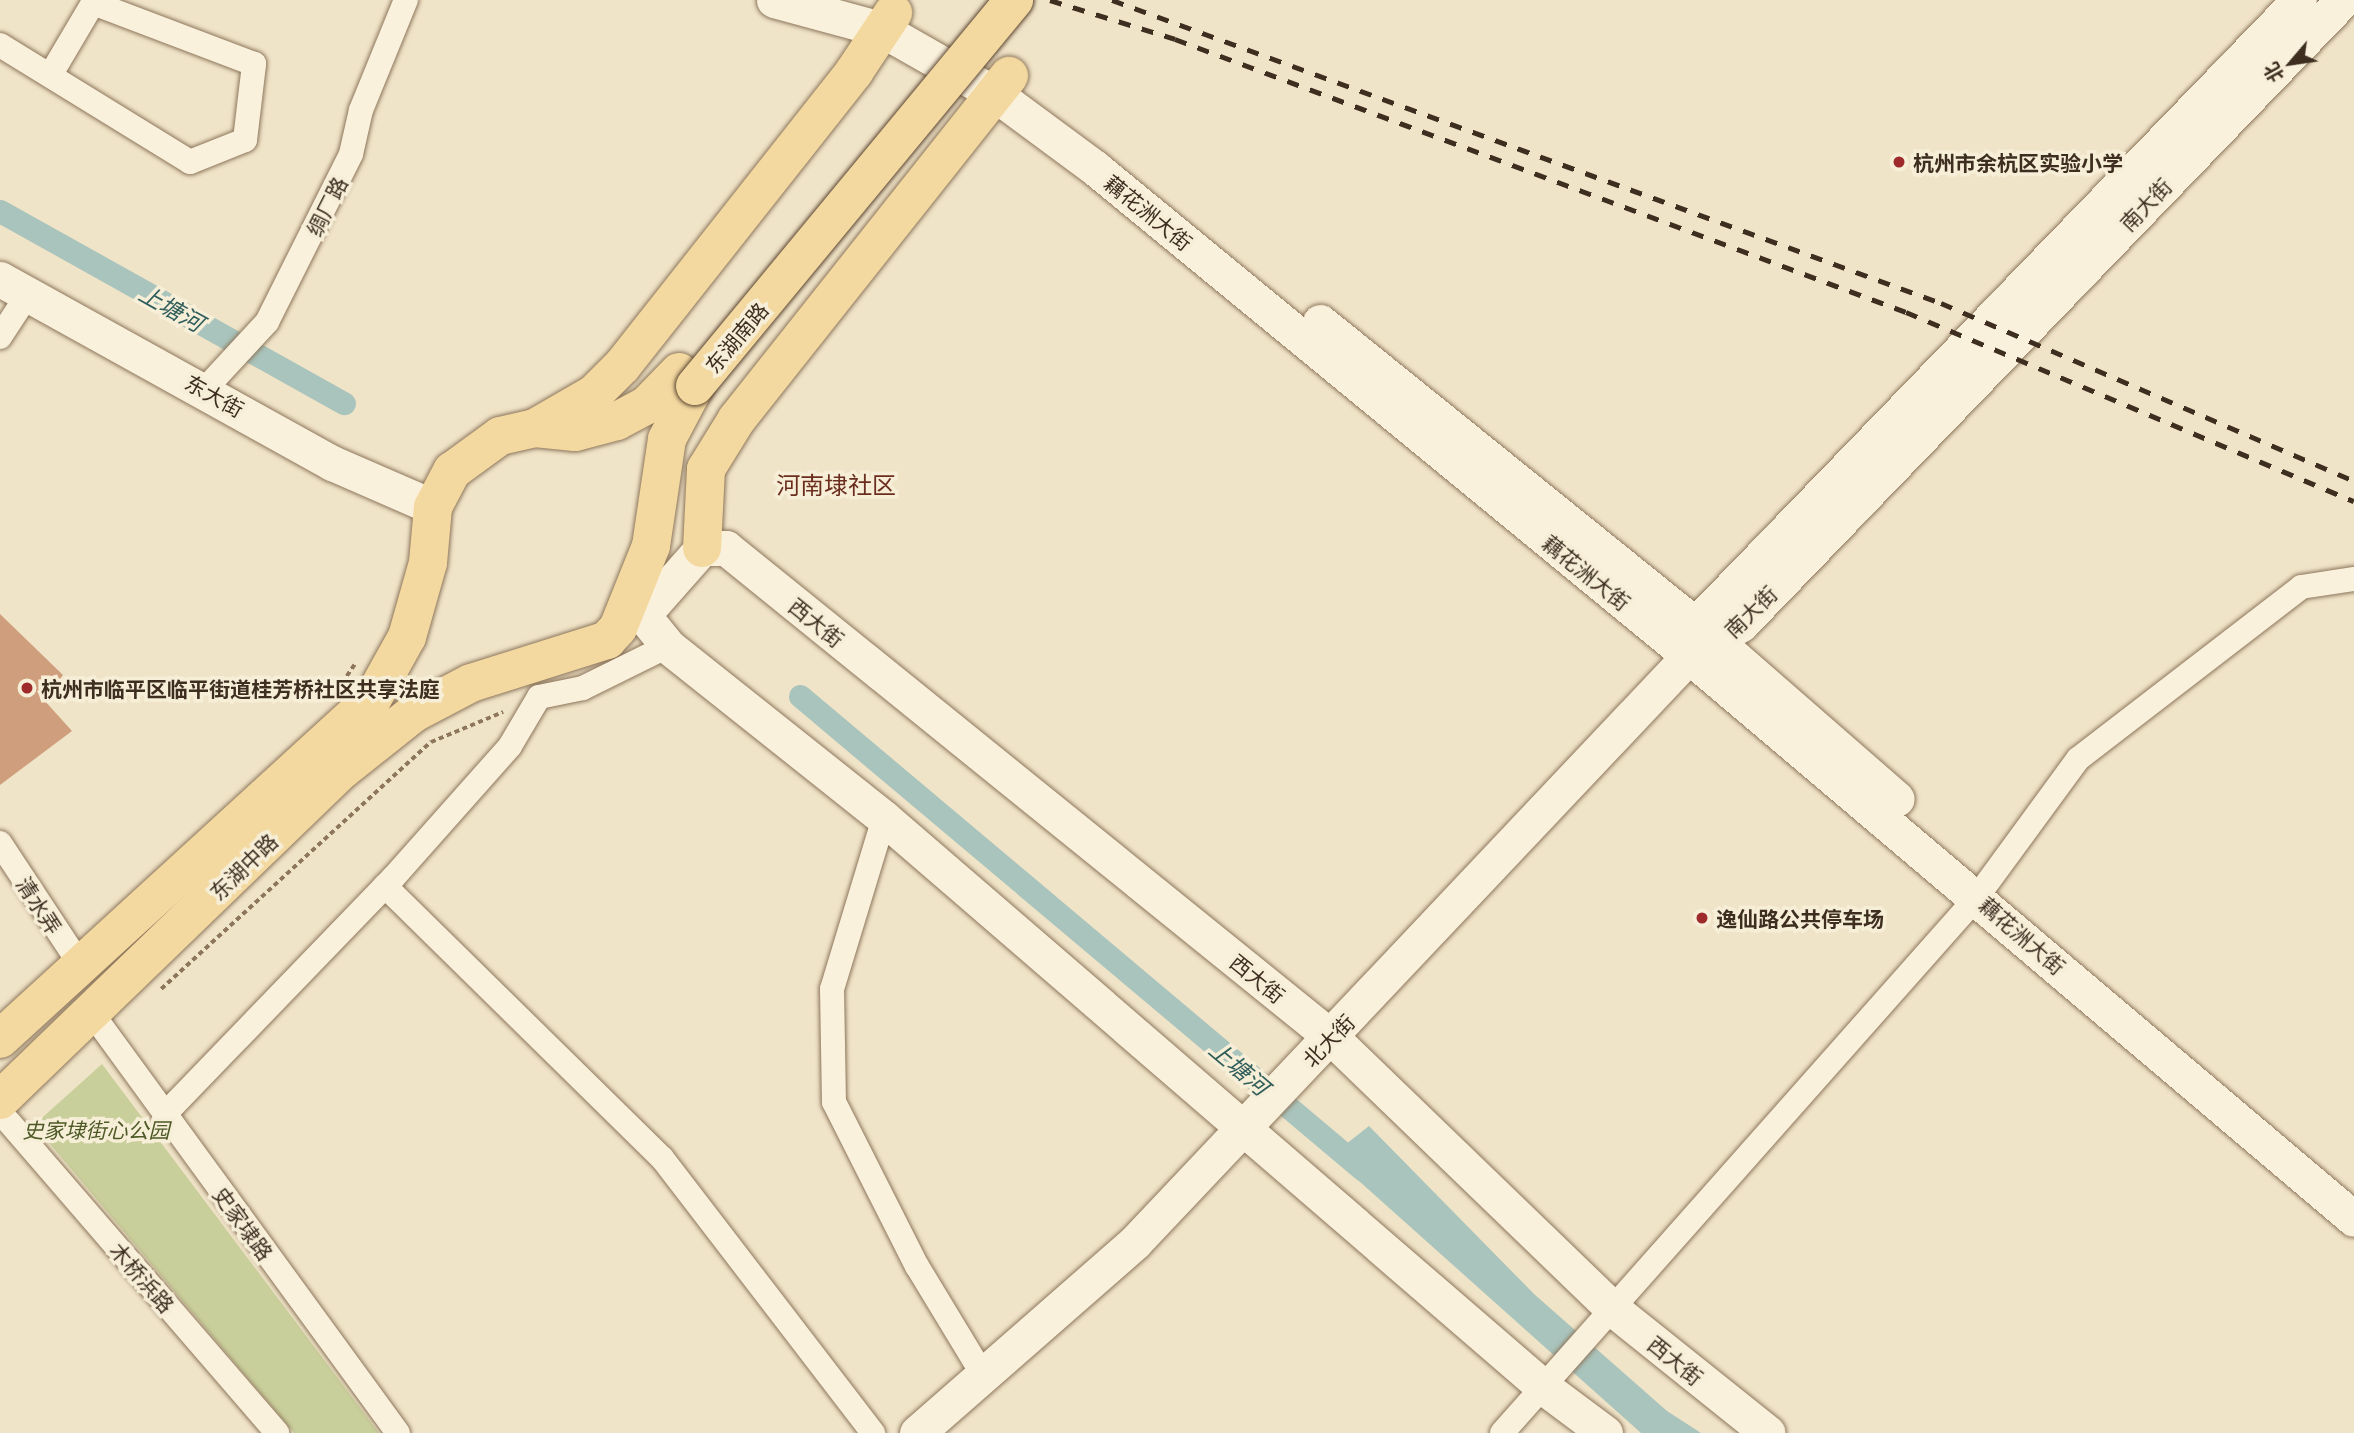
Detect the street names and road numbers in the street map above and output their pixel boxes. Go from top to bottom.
street label: 藕花洲大街 [1100,169,1198,255]
street label: 绸厂路 [300,172,352,240]
street label: 南大街 [2114,173,2176,235]
street label: 东湖南路 [699,297,773,377]
street label: 东大街 [181,369,249,421]
street label: 藕花洲大街 [1538,529,1636,615]
street label: 南大街 [1719,580,1781,642]
street label: 西大街 [785,592,849,652]
street label: 东湖中路 [204,828,282,904]
street label: 清水弄 [12,872,68,938]
street label: 藕花洲大街 [1975,891,2071,979]
street label: 西大街 [1226,948,1290,1008]
street label: 北大街 [1297,1009,1359,1071]
street label: 史家埭路 [209,1182,279,1264]
street label: 木桥浜路 [106,1237,180,1317]
street label: 西大街 [1644,1330,1708,1390]

